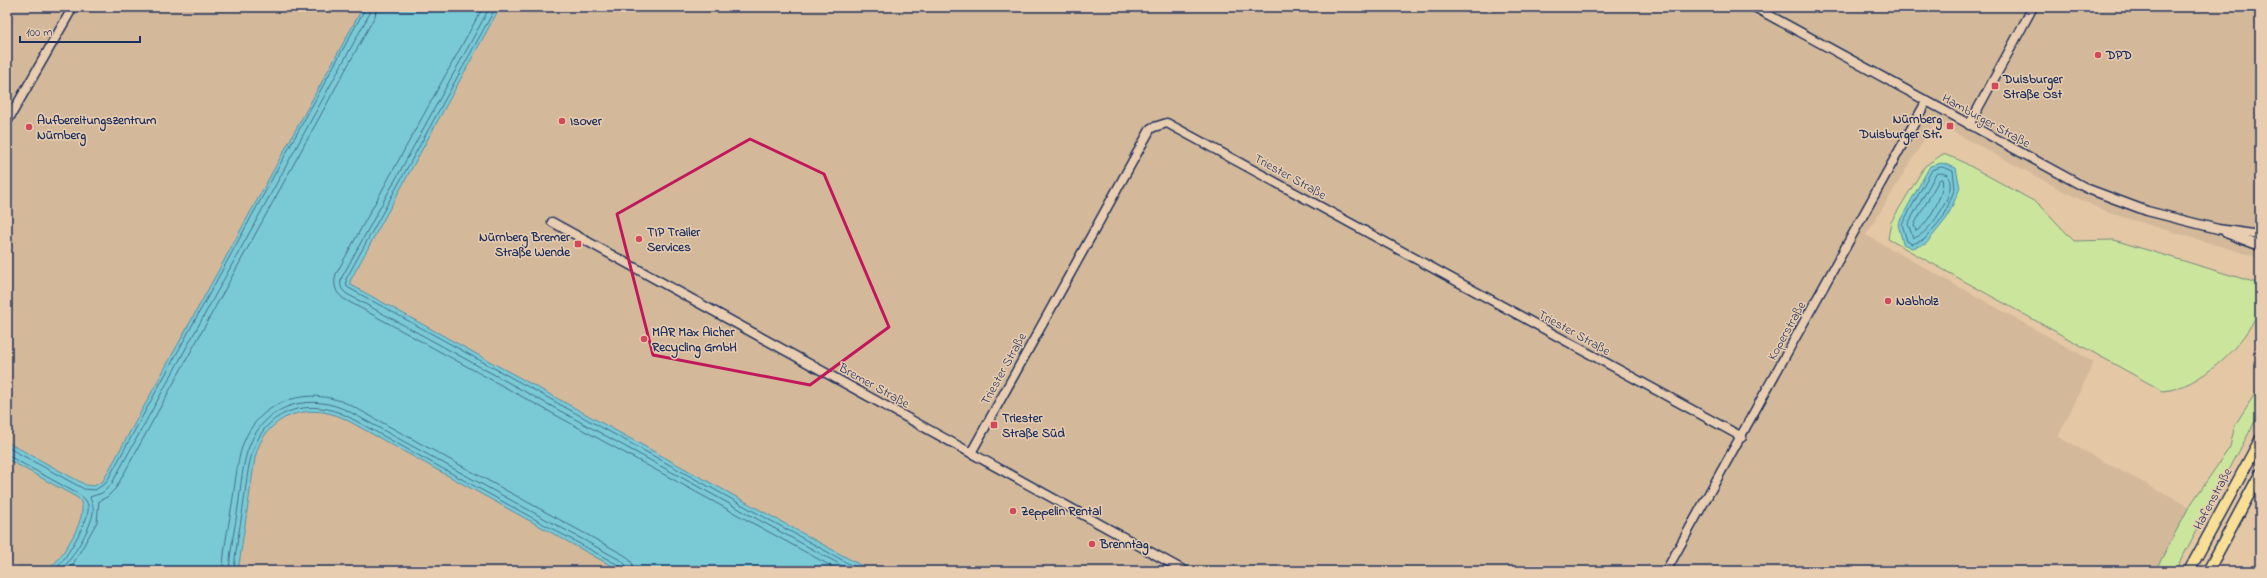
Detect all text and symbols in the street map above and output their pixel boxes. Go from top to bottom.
scale bar [20,18,140,44]
text: 100 m [26,24,53,42]
place label: DPD [2105,46,2132,65]
marker: DPD [2093,50,2103,60]
place label: Duisburger Straße Ost [2002,70,2064,104]
marker: Duisburger Straße Ost [1990,81,2000,91]
street label: Hamburger Straße [1938,89,2034,154]
place label: Nürnberg Duisburger Str. [1858,110,1942,146]
place label: Aufbereitungszentrum Nürnberg [37,111,156,147]
place label: Isover [570,112,603,131]
marker: Isover [557,116,567,126]
marker: Nürnberg Duisburger Str. [1945,121,1955,131]
marker: Aufbereitungszentrum Nürnberg [24,122,34,132]
street label: Triester Straße [1250,149,1330,205]
place label: TIP Trailer Services [647,223,701,257]
place label: Nürnberg Bremer Straße Wende [479,228,571,262]
marker: TIP Trailer Services [634,234,644,244]
marker: Nürnberg Bremer Straße Wende [573,239,583,249]
place label: Nabholz [1896,292,1939,311]
marker: Nabholz [1883,296,1893,306]
street label: Koperstraße [1763,298,1811,364]
street label: Triester Straße [1534,305,1614,361]
place label: MAR Max Aicher Recycling GmbH [651,323,737,359]
street label: Triester Straße [976,329,1032,409]
marker: MAR Max Aicher Recycling GmbH [639,334,649,344]
street label: Bremer Straße [834,358,913,413]
place label: Triester Straße Süd [1002,409,1065,443]
marker: Triester Straße Süd [989,420,999,430]
street label: Hafenstraße [2189,465,2237,533]
place label: Zeppelin Rental [1021,502,1101,521]
marker: Zeppelin Rental [1008,506,1018,516]
place label: Brenntag [1099,535,1149,556]
marker: Brenntag [1087,539,1097,549]

